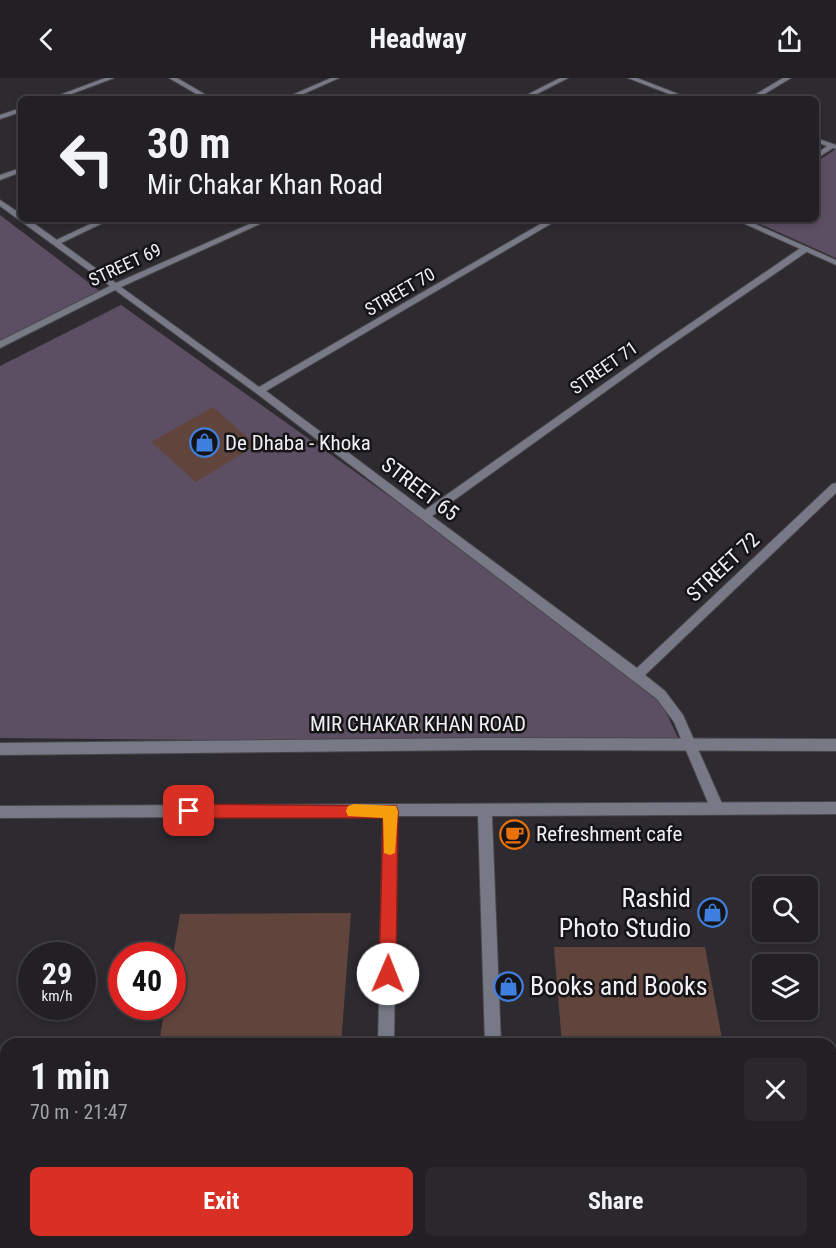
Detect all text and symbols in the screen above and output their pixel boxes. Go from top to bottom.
icon: back [30,23,63,56]
text: Headway [369,23,467,55]
icon: share [773,23,806,56]
text: 30 m [147,119,230,168]
icon: left [48,120,126,198]
text: Mir Chakar Khan Road [147,169,383,201]
street label: STREET 69 [85,239,164,290]
street label: STREET 70 [361,263,438,320]
street label: STREET 71 [566,337,641,398]
shop icon: De Dhaba - Khoka [188,427,220,459]
place label: De Dhaba - Khoka [225,431,371,455]
street label: STREET 65 [377,452,463,526]
street label: STREET 72 [682,527,764,607]
street label: MIR CHAKAR KHAN ROAD [310,712,526,736]
pin [163,785,214,836]
icon: arrive [172,794,205,827]
cafe icon: Refreshment cafe [499,818,531,850]
place label: Refreshment cafe [536,822,682,846]
map controls [752,876,818,1020]
button: search [752,876,818,942]
place label: Rashid Photo Studio [559,883,691,943]
shop icon: Rashid Photo Studio [696,897,728,929]
speed limit sign: 40 [108,942,186,1020]
position arrow [356,942,420,1006]
button: layers [752,954,818,1020]
text: 29 [42,956,72,991]
shop icon: Books and Books [493,970,525,1002]
place label: Books and Books [530,971,708,1001]
text: km/h [42,987,72,1005]
text: 1 min [30,1056,110,1098]
button: close [744,1058,807,1121]
text: 70 m · 21:47 [30,1100,128,1124]
button: Exit [30,1167,413,1236]
button: Share [425,1167,807,1236]

